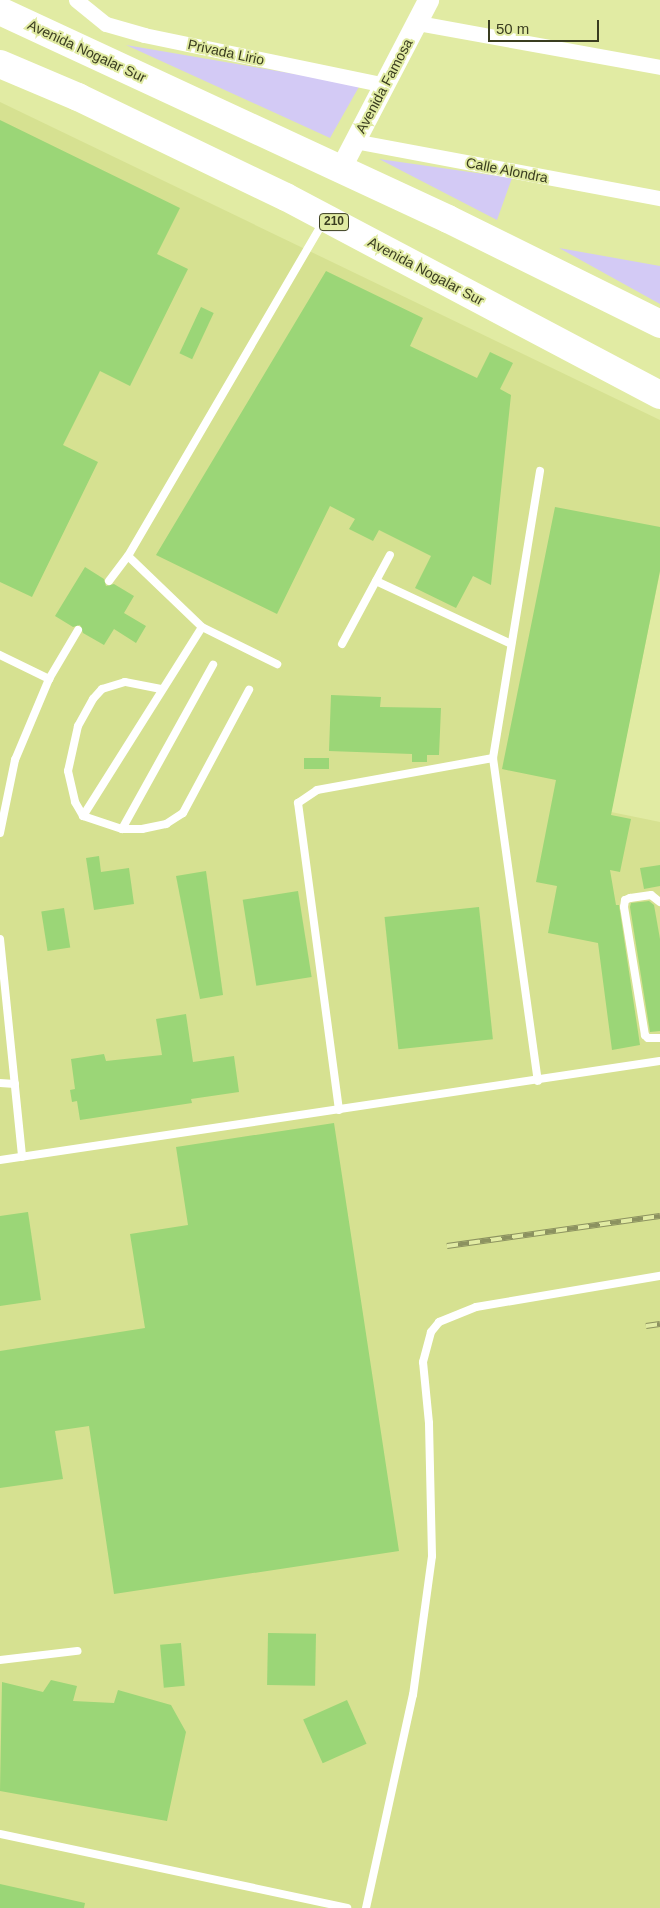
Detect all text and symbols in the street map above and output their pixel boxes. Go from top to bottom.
scale bar [490,10,601,42]
street label: Avenida Nogalar Sur [25,16,149,86]
text: 50 m [496,20,529,37]
street label: Privada Lirio [186,36,266,68]
street label: Avenida Famosa [352,36,416,136]
street label: Calle Alondra [464,154,550,186]
road number: 210 [318,212,350,232]
street label: Avenida Nogalar Sur [365,233,487,309]

